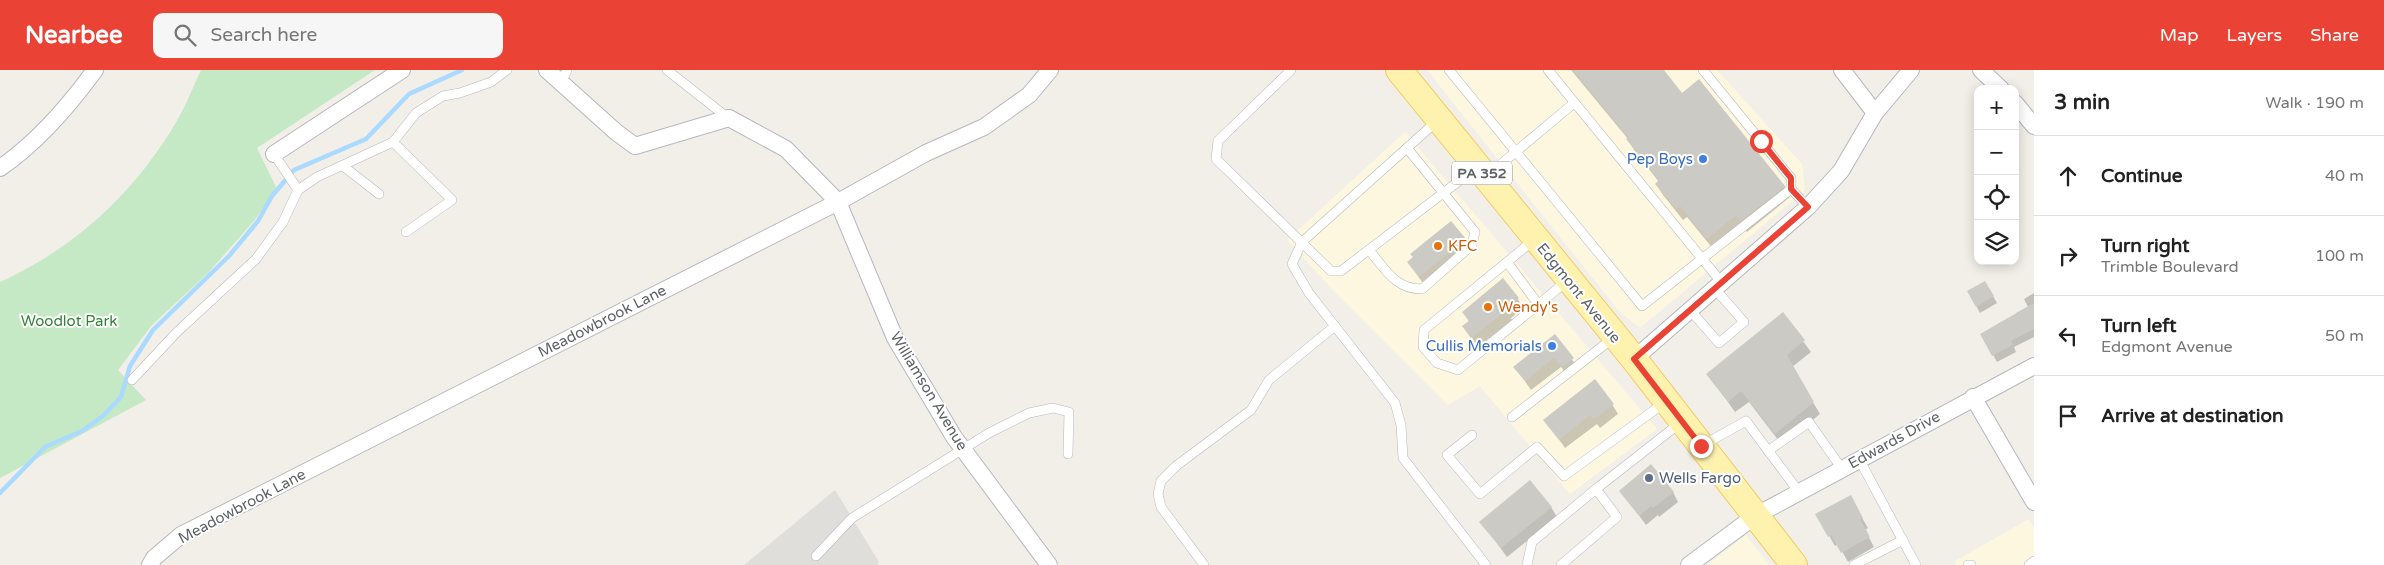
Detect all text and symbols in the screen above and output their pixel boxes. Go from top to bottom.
search box [153,13,503,58]
text: Nearbee [25,21,123,50]
icon: search [171,21,199,49]
text: Search here [211,24,317,46]
text: Map [2160,24,2199,46]
text: Layers [2227,24,2282,46]
text: Share [2310,24,2359,46]
map controls [1974,85,2019,265]
button: + [1974,85,2019,130]
text: 3 min [2054,90,2110,115]
text: Walk · 190 m [2265,93,2364,113]
route start [1750,130,1773,153]
button: − [1974,130,2019,175]
place label: Pep Boys [1627,150,1693,168]
marker: Pep Boys [1697,153,1709,165]
road number: PA 352 [1452,162,1512,185]
icon: ahead [2054,162,2082,190]
text: Continue [2101,165,2183,187]
text: 40 m [2325,166,2364,186]
button: locate [1974,175,2019,220]
button: layers [1974,220,2019,265]
text: Turn right [2101,235,2189,257]
place label: KFC [1448,237,1477,255]
street label: Edgmont Avenue [1533,239,1625,347]
marker: KFC [1432,240,1444,252]
icon: right [2054,242,2082,270]
text: 100 m [2315,246,2364,266]
text: Trimble Boulevard [2101,257,2239,277]
street label: Meadowbrook Lane [535,281,669,361]
place label: Wendy's [1498,298,1558,316]
marker: Wendy's [1482,301,1494,313]
park label: Woodlot Park [21,312,117,330]
text: Turn left [2101,315,2177,337]
icon: left [2054,322,2082,350]
text: 50 m [2325,326,2364,346]
street label: Williamson Avenue [886,328,972,454]
place label: Cullis Memorials [1426,337,1542,355]
text: Edgmont Avenue [2101,337,2233,357]
marker: Cullis Memorials [1546,340,1558,352]
icon: arrive [2054,402,2082,430]
text: Arrive at destination [2101,405,2284,427]
street label: Edwards Drive [1845,407,1943,473]
route end [1690,435,1713,458]
street label: Meadowbrook Lane [175,465,309,547]
place label: Wells Fargo [1659,469,1741,487]
marker: Wells Fargo [1643,472,1655,484]

